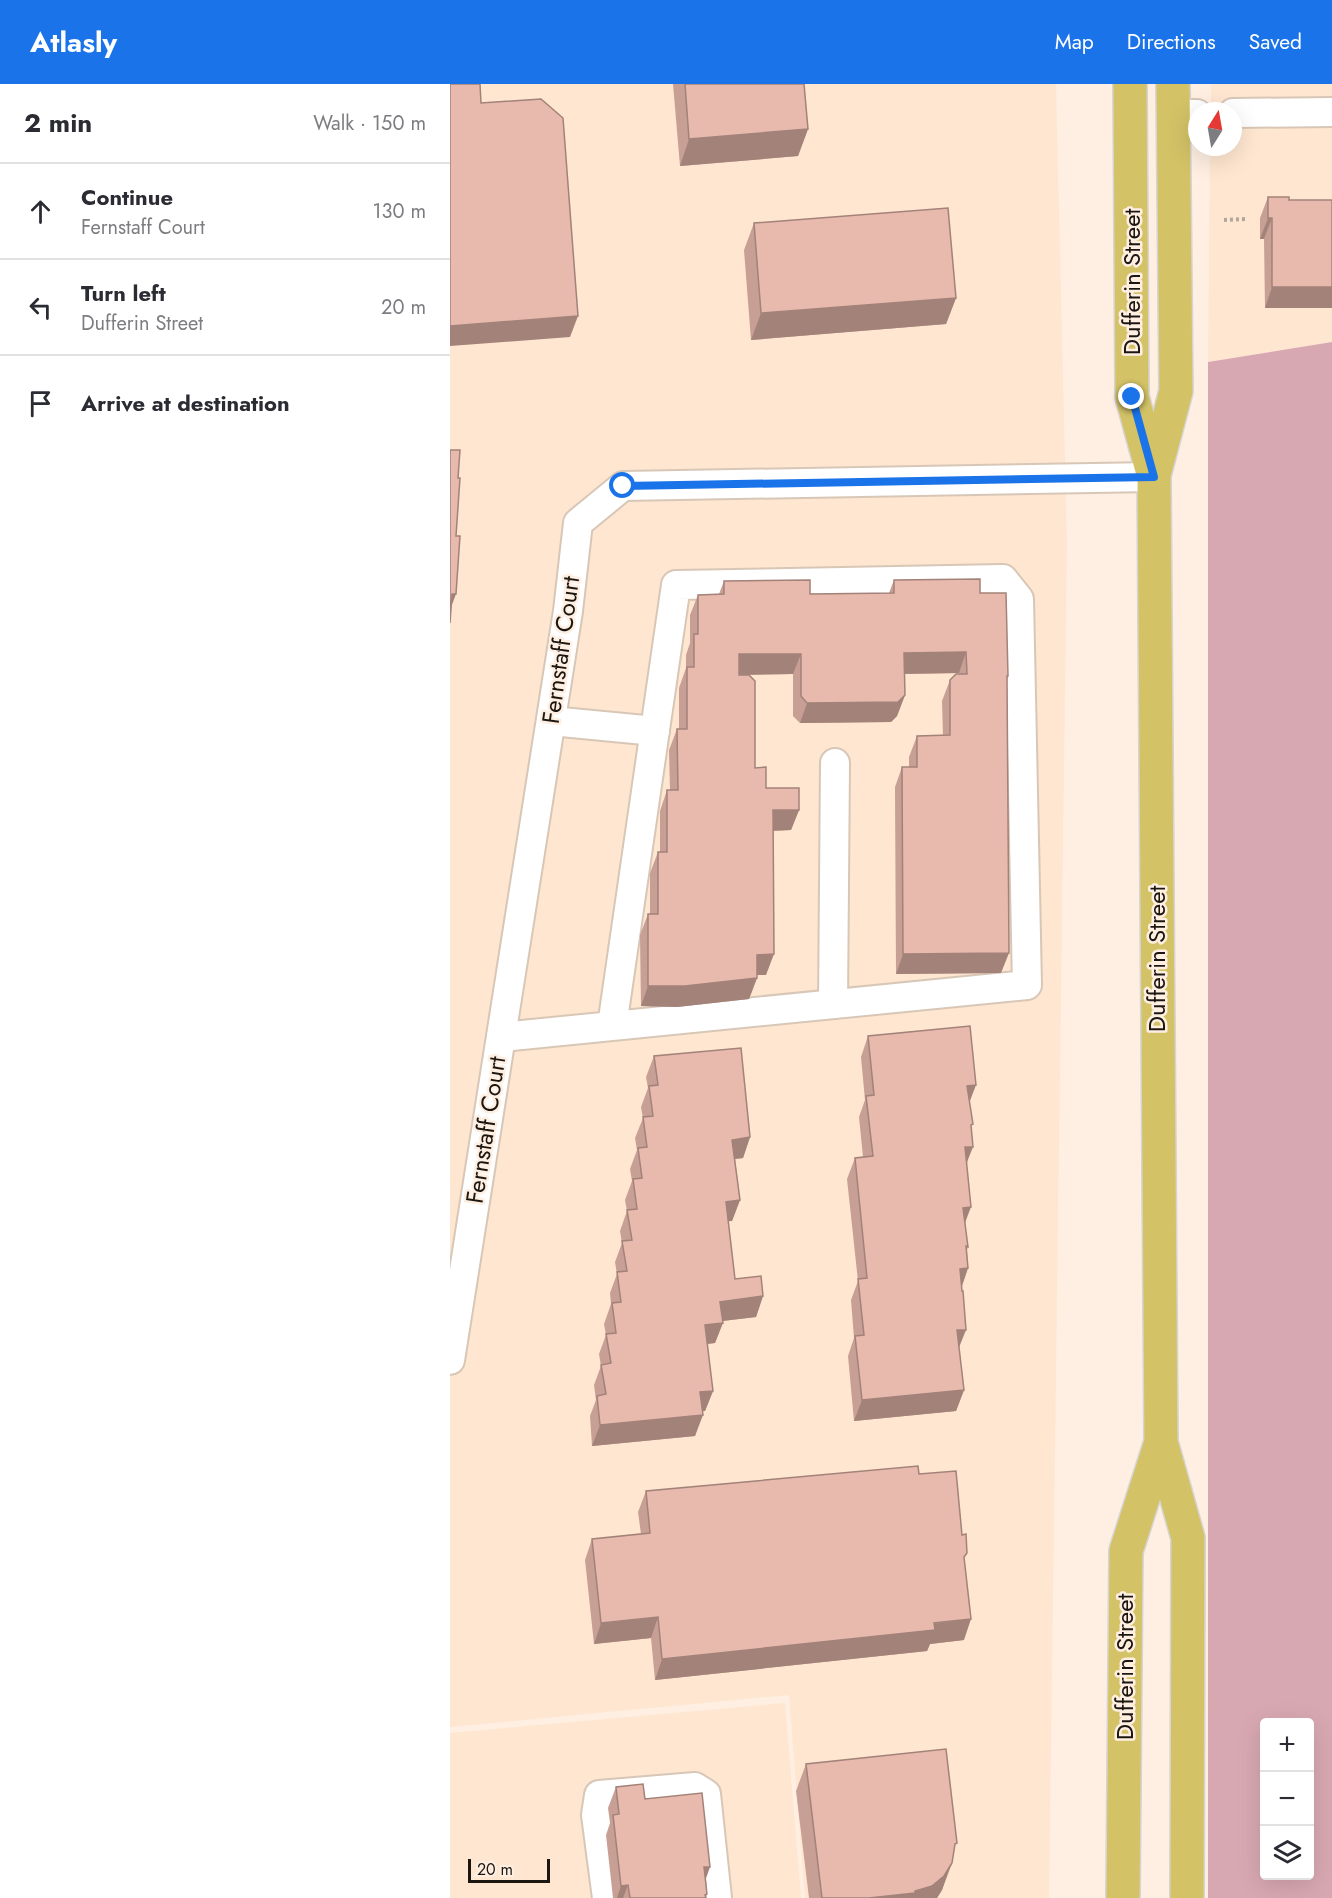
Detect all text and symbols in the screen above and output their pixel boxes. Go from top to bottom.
text: Atlasly [30,22,117,63]
text: Map [1055,27,1094,57]
text: Directions [1127,27,1216,57]
text: Saved [1249,27,1302,57]
north arrow [1188,102,1242,156]
text: 2 min [24,104,92,142]
text: Walk · 150 m [313,109,426,138]
text: Continue [81,181,173,213]
icon: ahead [24,195,57,228]
text: 130 m [372,197,426,226]
street label: Dufferin Street [1114,208,1149,355]
text: Fernstaff Court [81,213,205,242]
text: Turn left [81,277,166,309]
icon: left [24,291,57,324]
text: 20 m [381,293,426,322]
text: Dufferin Street [81,309,203,338]
route end [1118,383,1144,409]
icon: arrive [24,387,57,420]
text: Arrive at destination [81,387,290,419]
route start [609,472,635,498]
street label: Fernstaff Court [533,574,588,726]
street label: Dufferin Street [1139,885,1174,1032]
street label: Fernstaff Court [457,1054,514,1206]
street label: Dufferin Street [1107,1593,1142,1740]
map controls [1260,1718,1314,1880]
button: + [1260,1718,1314,1772]
button: − [1260,1772,1314,1826]
button: layers [1260,1826,1314,1880]
scale bar [468,1856,550,1884]
text: 20 m [477,1858,513,1881]

